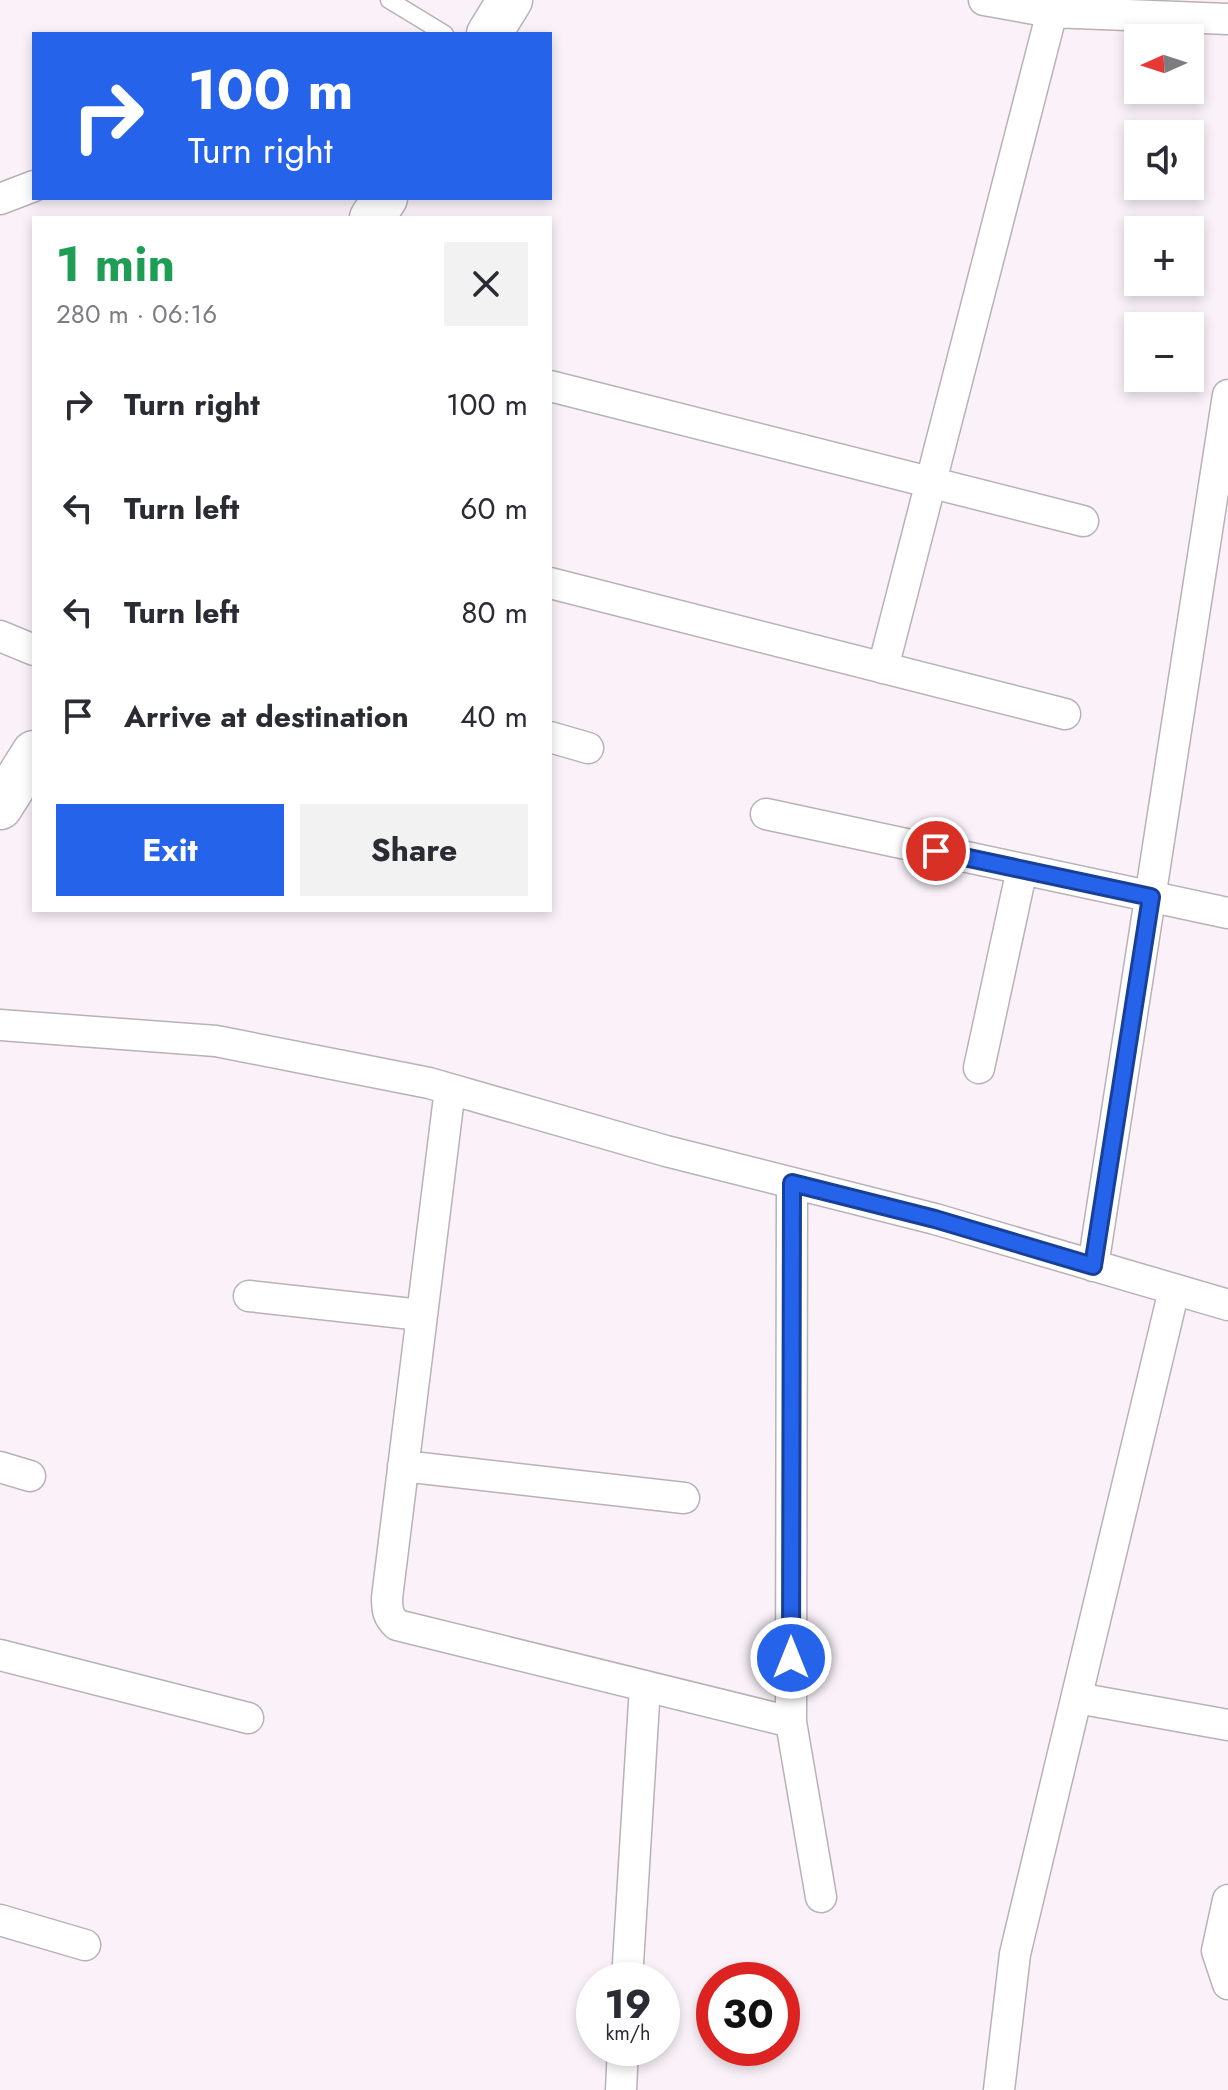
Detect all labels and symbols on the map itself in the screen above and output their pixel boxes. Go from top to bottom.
north arrow [1124,24,1204,104]
pin [902,817,970,885]
position arrow [749,1616,833,1700]
speed limit sign: 30 [696,1962,800,2066]

